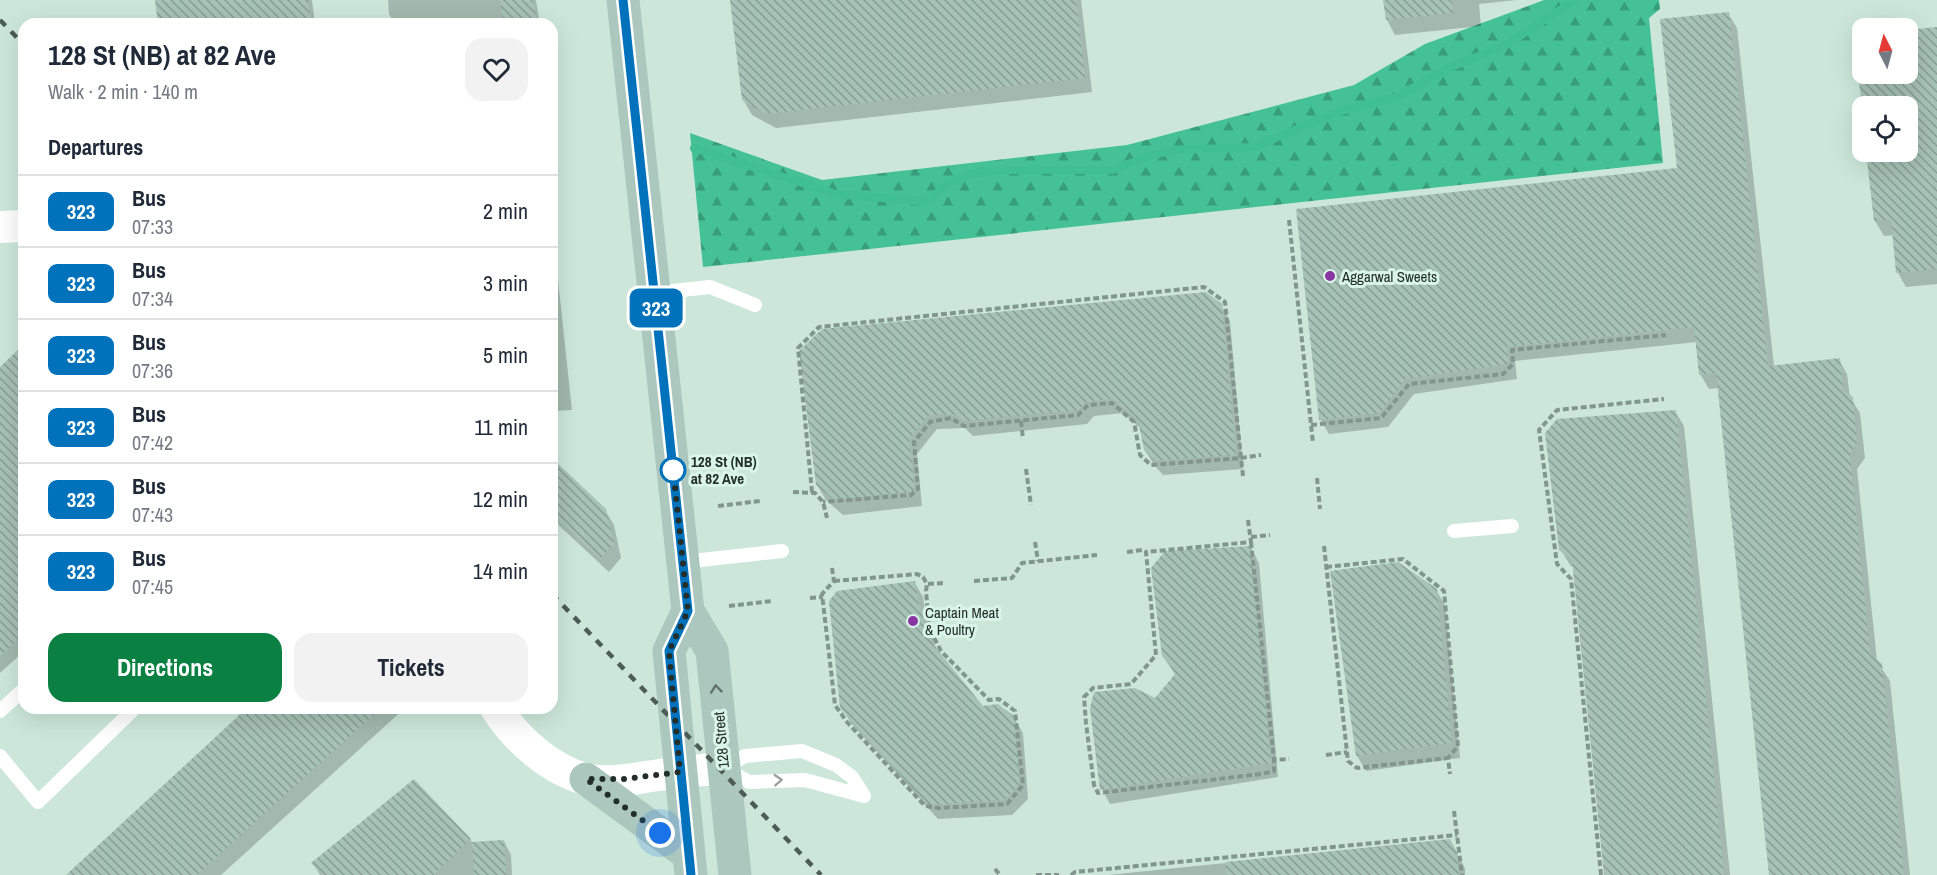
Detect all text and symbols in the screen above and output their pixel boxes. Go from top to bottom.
north arrow [1852,18,1918,84]
map controls [1852,18,1918,162]
text: 128 St (NB) at 82 Ave [48,36,276,74]
button: heart [465,38,528,101]
text: Walk · 2 min · 140 m [48,78,198,105]
button: locate [1852,96,1918,162]
text: Departures [48,132,143,162]
text: Bus [132,183,166,213]
text: 2 min [483,196,528,226]
text: 323 [67,197,95,226]
text: 07:33 [132,213,173,240]
text: Bus [132,255,166,285]
place label: Aggarwal Sweets [1341,266,1437,287]
text: 3 min [483,268,528,298]
text: 323 [67,269,95,298]
marker: Aggarwal Sweets [1323,269,1337,283]
text: 07:34 [132,285,173,312]
line badge: 323 [622,288,690,328]
text: 323 [642,294,670,323]
text: Bus [132,327,166,357]
text: 5 min [483,340,528,370]
text: 323 [67,341,95,370]
text: 07:36 [132,357,173,384]
text: Bus [132,399,166,429]
text: 11 min [474,412,528,442]
text: 323 [67,413,95,442]
text: 07:42 [132,429,173,456]
place label: 128 St (NB) at 82 Ave [691,451,757,489]
marker: 128 St (NB) at 82 Ave [660,457,686,483]
text: Bus [132,471,166,501]
text: 12 min [473,484,528,514]
text: 323 [67,485,95,514]
text: 07:43 [132,501,173,528]
text: Bus [132,543,166,573]
text: 14 min [473,556,528,586]
text: 323 [67,557,95,586]
text: 07:45 [132,573,173,600]
place label: Captain Meat & Poultry [925,602,999,640]
marker: Captain Meat & Poultry [906,614,920,628]
button: Directions [48,633,282,702]
button: Tickets [294,633,528,702]
one-way arrow [710,684,723,693]
street label: 128 Street [708,710,734,769]
one-way arrow [774,774,783,787]
your location [645,818,675,848]

